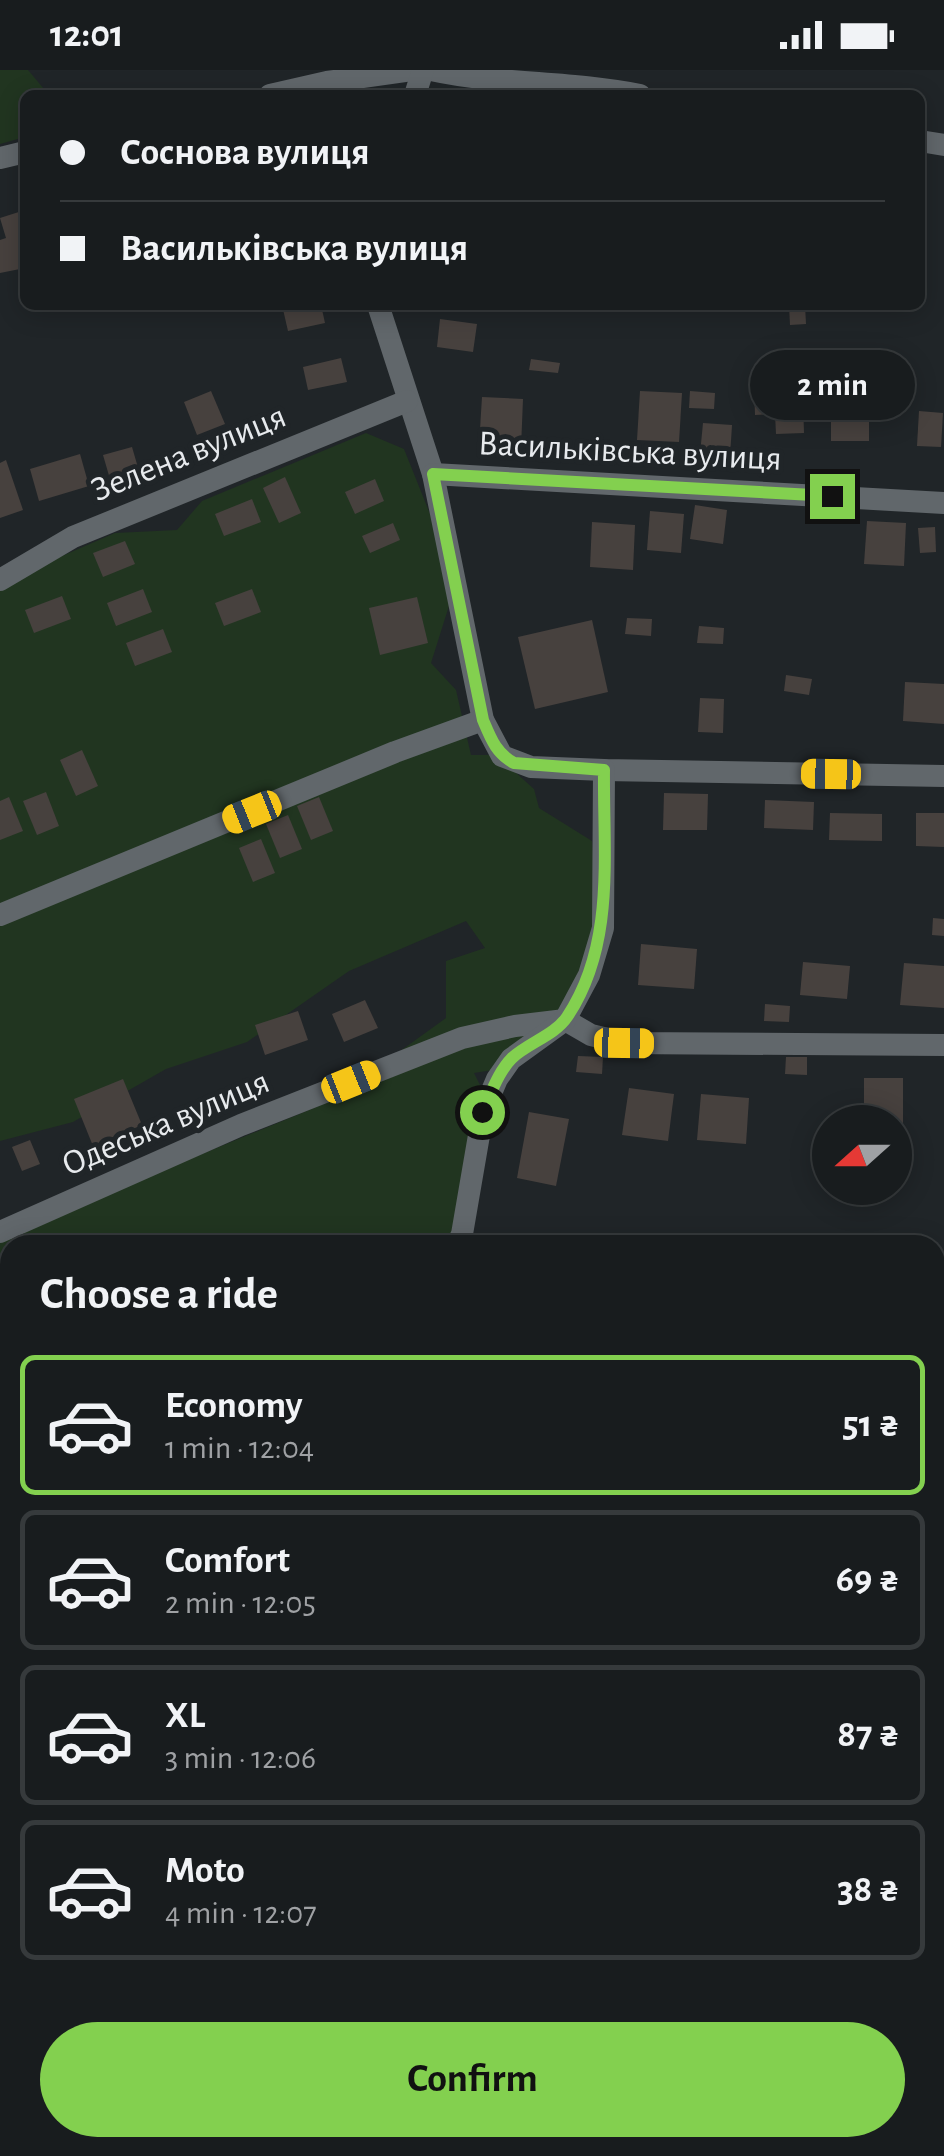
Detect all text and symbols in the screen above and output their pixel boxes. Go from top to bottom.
text: 12:01 [50,16,124,54]
text: Соснова вулиця [120,134,370,172]
text: Васильківська вулиця [120,230,468,268]
callout: 2 min [750,351,914,421]
text: 2 min [797,369,868,401]
street label: Зелена вулиця [86,399,291,508]
street label: Васильківська вулиця [477,426,783,477]
route end [810,474,855,519]
car [801,758,861,790]
car [219,787,285,837]
car [594,1027,654,1059]
car [318,1057,384,1107]
street label: Одеська вулиця [57,1064,274,1183]
route start [460,1090,505,1135]
north arrow [812,1105,912,1205]
map controls [812,1105,912,1205]
text: Choose a ride [40,1272,278,1317]
icon: car [45,1380,135,1470]
text: Economy [165,1387,303,1425]
text: 51 ₴ [842,1406,900,1444]
text: 1 min · 12:04 [165,1432,314,1464]
icon: car [45,1535,135,1625]
text: Comfort [165,1542,290,1580]
text: 69 ₴ [836,1561,900,1599]
text: 2 min · 12:05 [165,1587,316,1619]
icon: car [45,1690,135,1780]
text: XL [165,1697,205,1735]
text: 87 ₴ [837,1716,900,1754]
text: 3 min · 12:06 [165,1742,316,1774]
icon: car [45,1845,135,1935]
text: Moto [165,1852,245,1890]
text: 38 ₴ [837,1871,900,1909]
text: 4 min · 12:07 [165,1897,317,1929]
button: Confirm [40,2022,905,2137]

